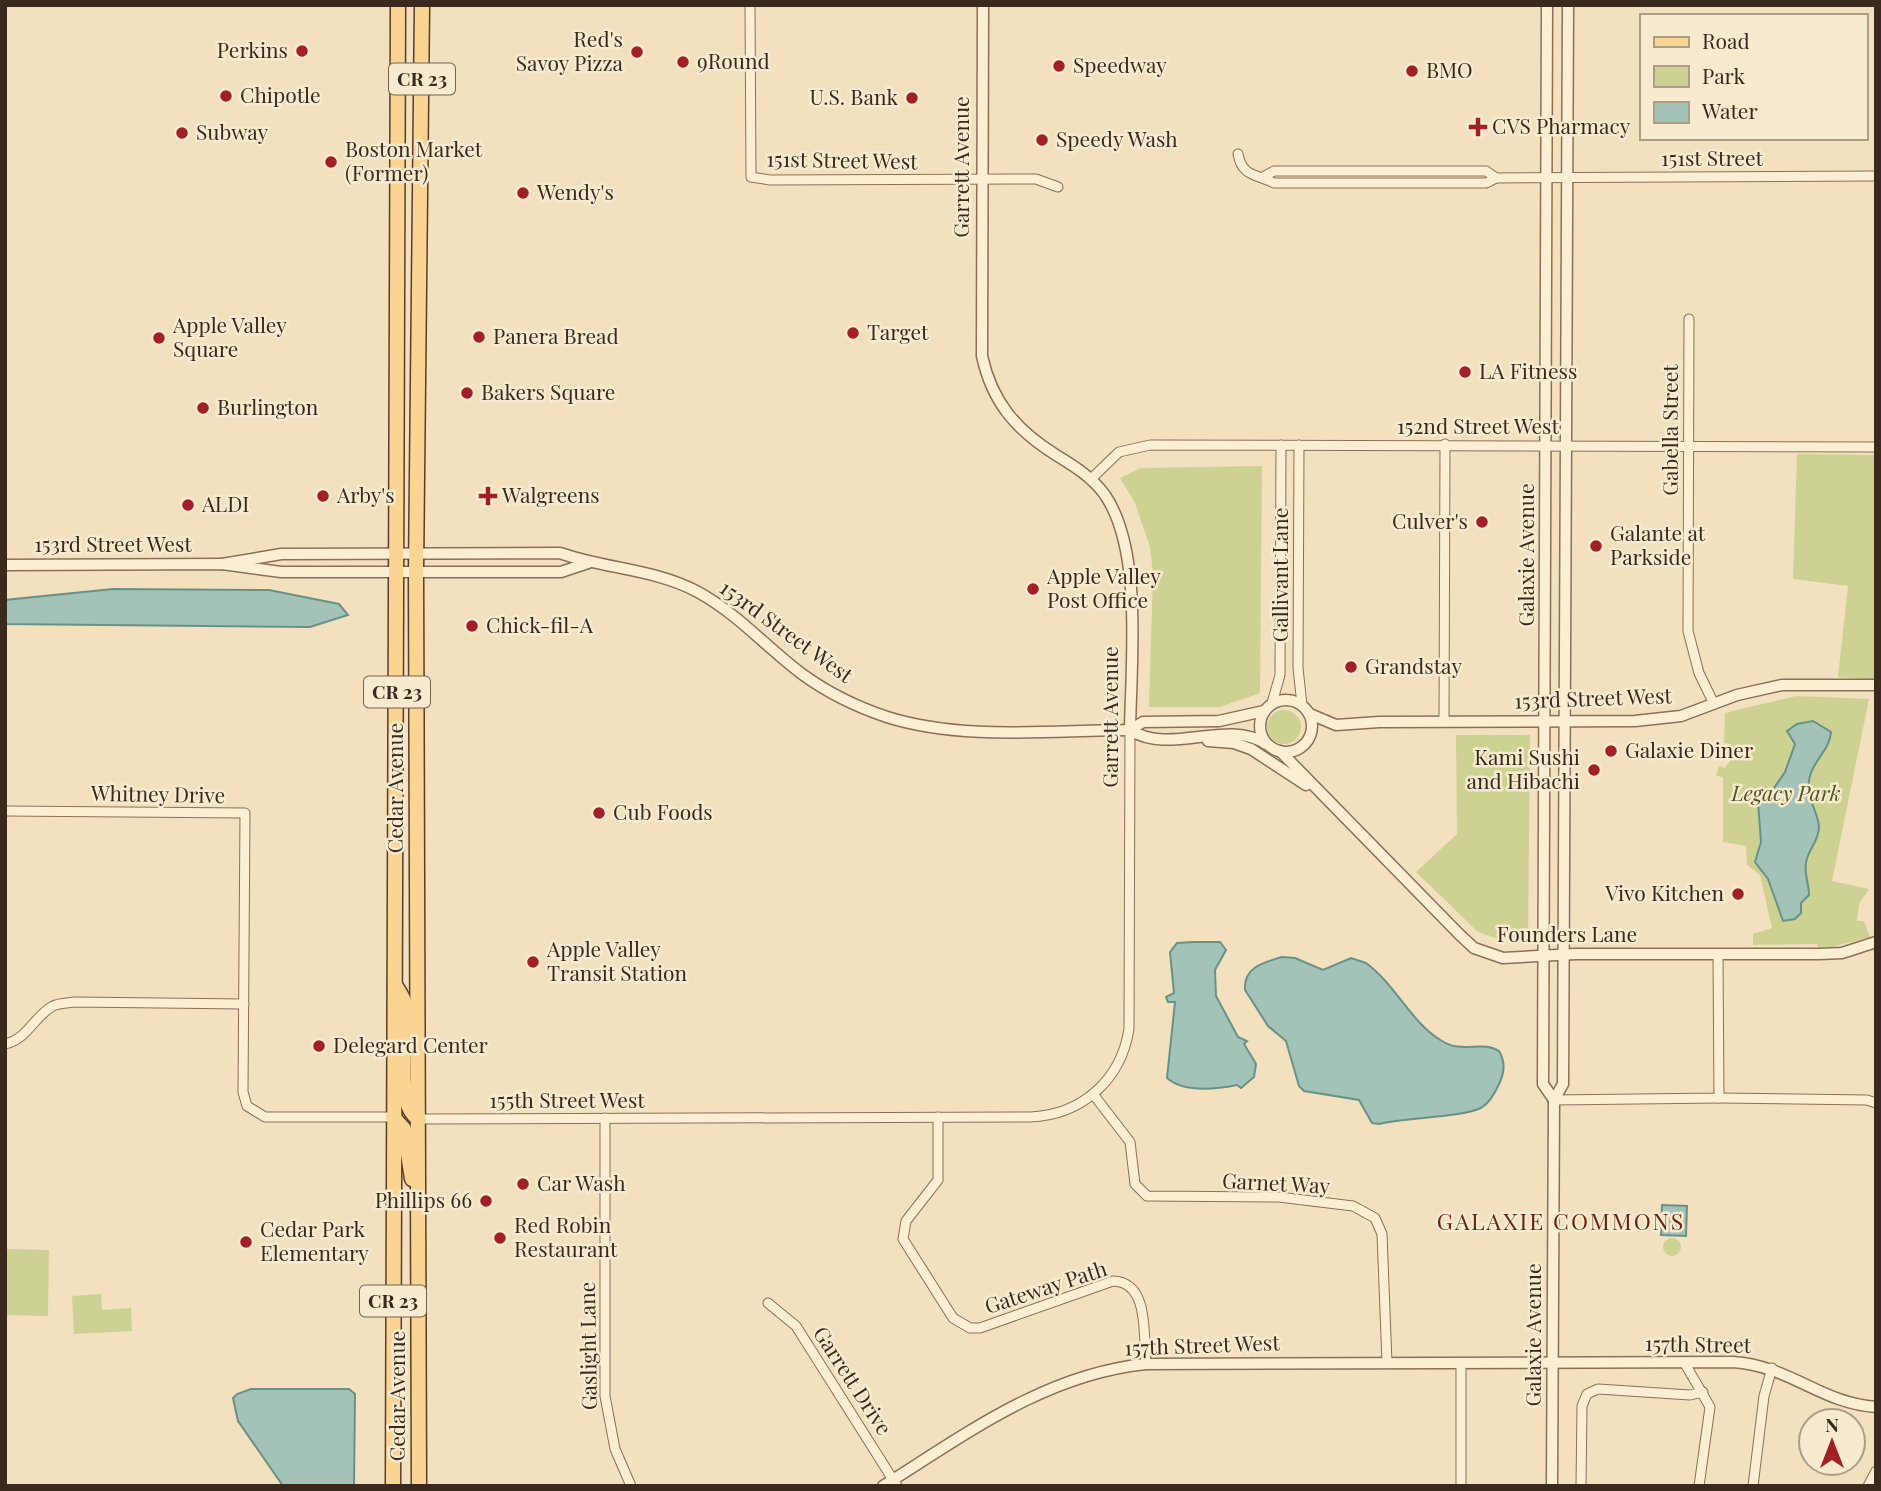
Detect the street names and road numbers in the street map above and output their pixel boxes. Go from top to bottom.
road number: CR 23 [389,64,455,94]
street label: Garrett Avenue [946,96,974,238]
street label: 151st Street [1661,143,1764,171]
street label: 151st Street West [766,144,918,174]
street label: Gabella Street [1655,364,1683,496]
street label: 152nd Street West [1397,411,1559,439]
street label: Galaxie Avenue [1511,483,1539,627]
street label: Gallivant Lane [1265,508,1293,642]
street label: 153rd Street West [34,529,192,557]
street label: 153rd Street West [715,573,860,688]
street label: Garrett Avenue [1095,646,1123,788]
road number: CR 23 [364,677,430,708]
street label: 153rd Street West [1514,680,1673,714]
street label: Cedar Avenue [380,723,408,853]
street label: Whitney Drive [90,778,225,808]
street label: Founders Lane [1497,919,1637,947]
street label: 155th Street West [489,1085,645,1113]
street label: Garnet Way [1221,1165,1331,1199]
street label: Gateway Path [981,1253,1111,1319]
street label: Galaxie Avenue [1518,1263,1546,1407]
street label: Gaslight Lane [572,1282,602,1410]
road number: CR 23 [360,1286,426,1316]
street label: Garrett Drive [808,1320,899,1440]
street label: 157th Street West [1124,1327,1281,1361]
street label: 157th Street [1645,1328,1752,1358]
street label: Cedar Avenue [382,1331,410,1461]

